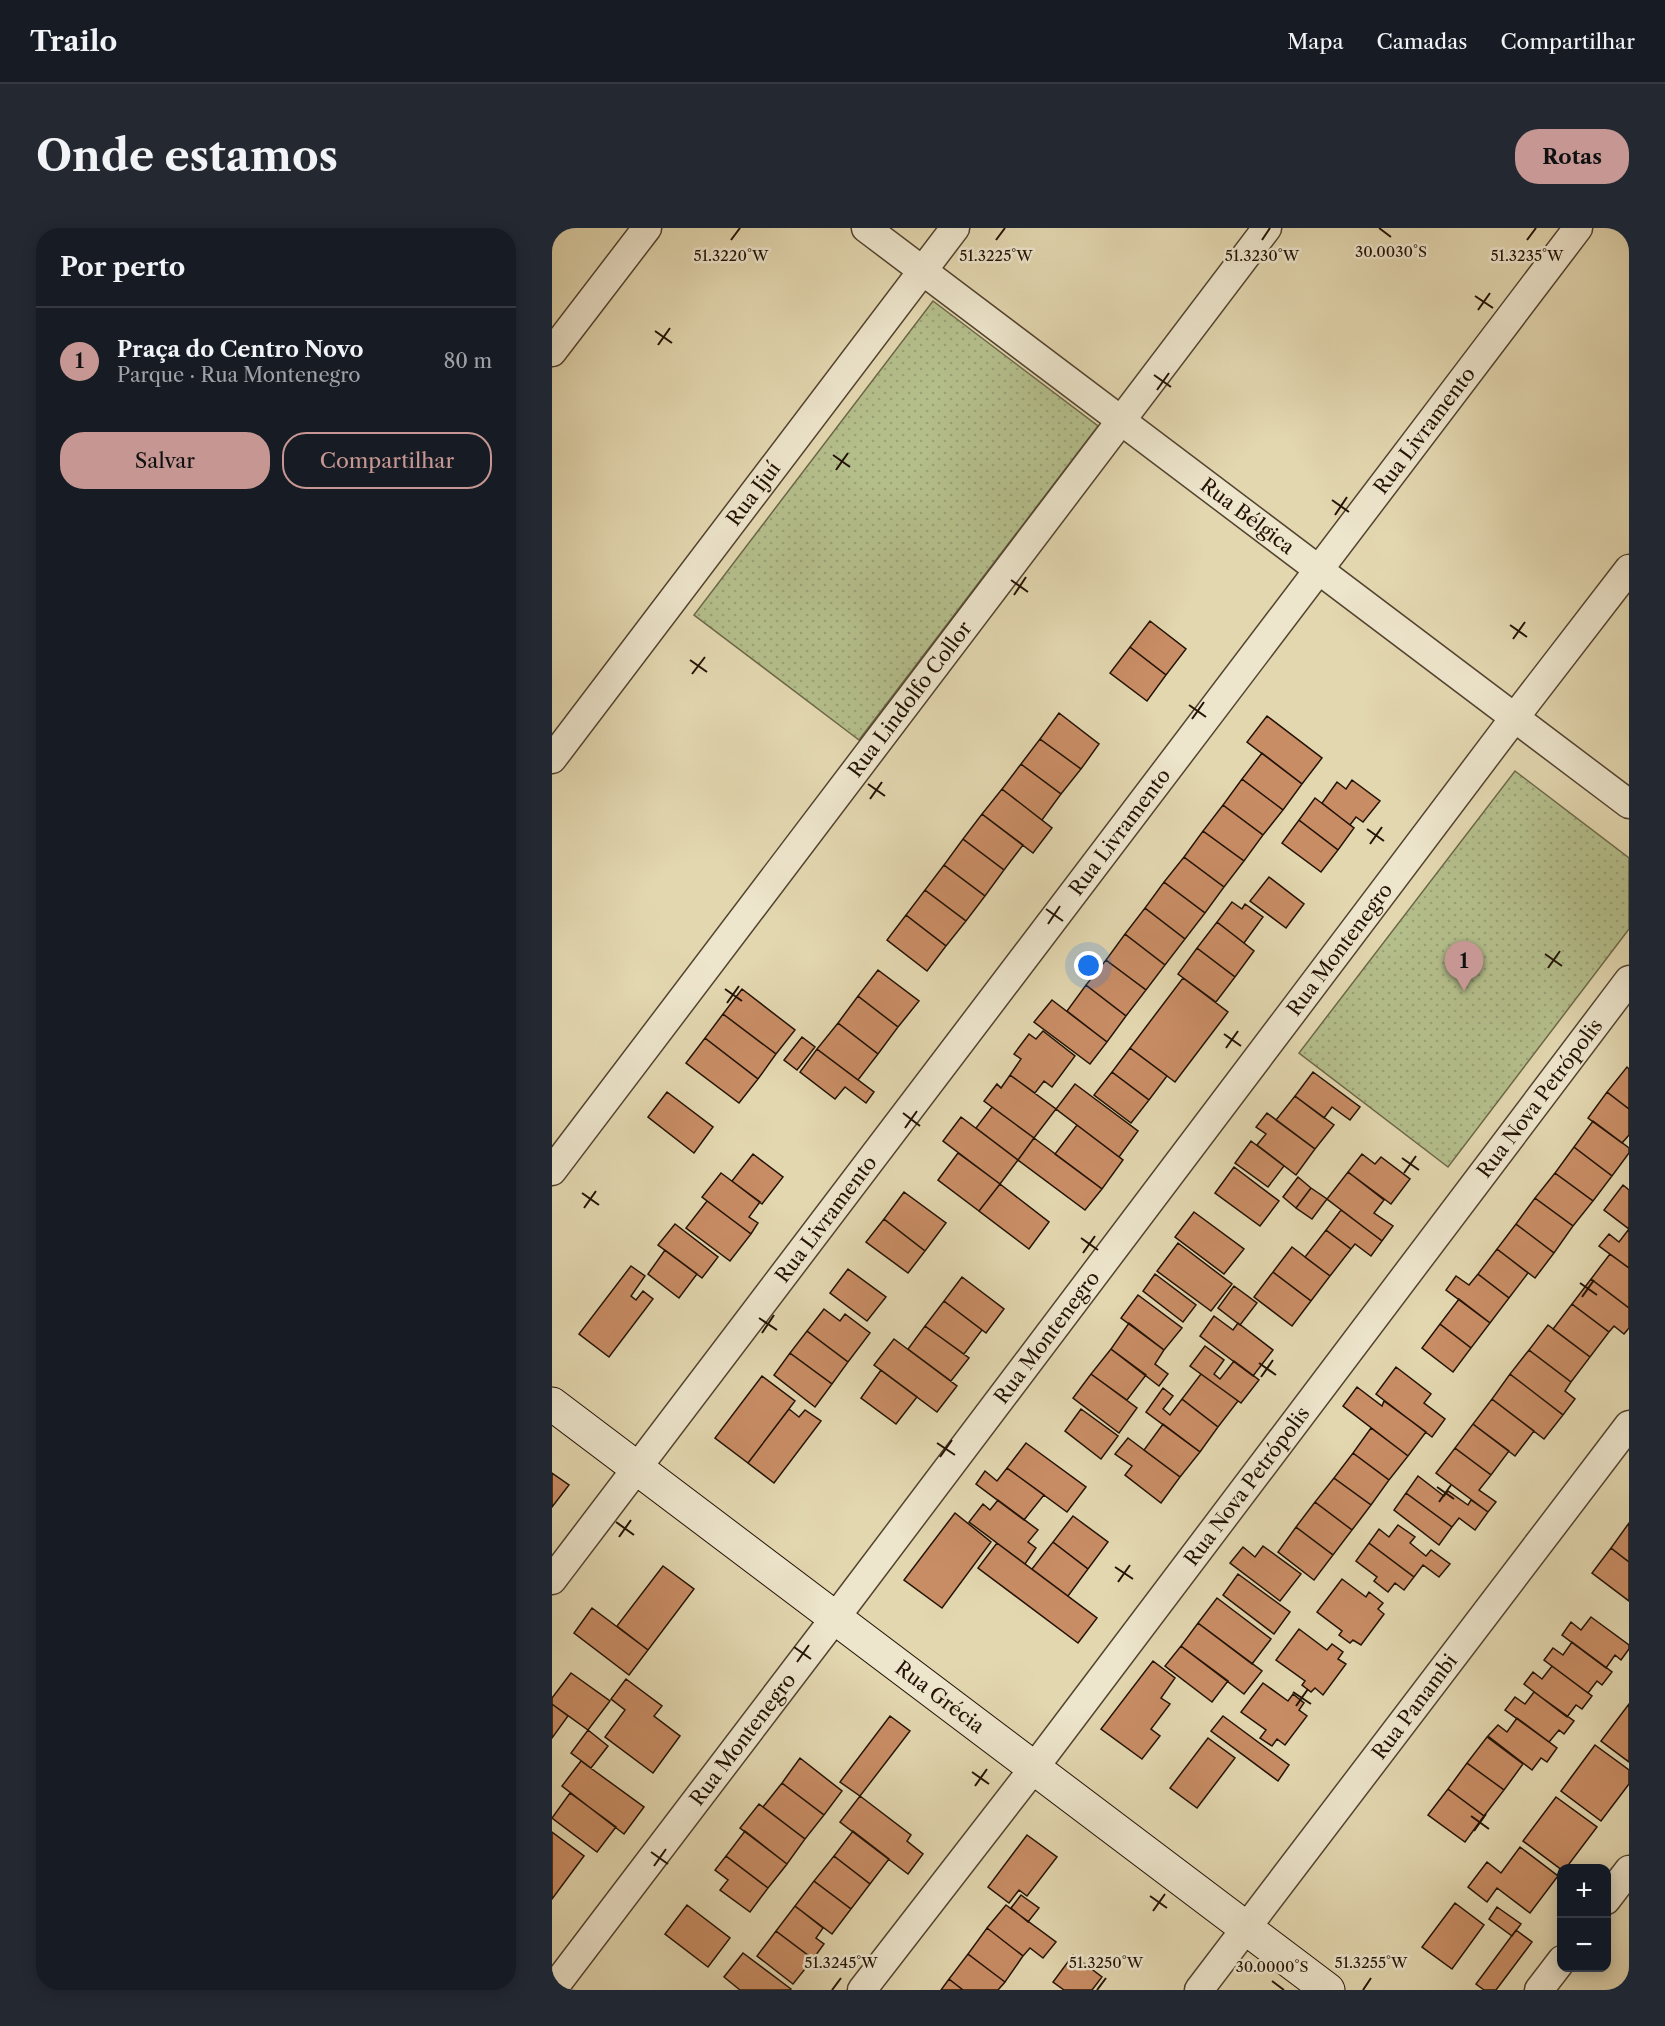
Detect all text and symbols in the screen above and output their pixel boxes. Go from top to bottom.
text: Trailo [30,24,117,58]
text: Mapa [1287,29,1343,54]
text: Camadas [1376,29,1467,54]
text: Compartilhar [1500,29,1635,54]
button: Rotas [1515,129,1629,184]
text: Onde estamos [36,130,338,182]
text: 30.0030°S [1355,242,1427,261]
text: 51.3220°W [694,246,769,265]
text: 51.3225°W [959,246,1033,265]
text: 51.3230°W [1225,246,1300,265]
text: 51.3235°W [1490,246,1564,265]
text: Por perto [60,251,185,283]
text: Praça do Centro Novo [117,336,364,363]
text: 1 [75,349,84,373]
text: 80 m [444,349,492,373]
street label: Rua Livramento [1369,362,1480,499]
text: Parque · Rua Montenegro [117,363,361,387]
button: Salvar [60,432,270,489]
button: Compartilhar [282,432,492,489]
street label: Rua Ijuí [721,457,785,531]
street label: Rua Bélgica [1196,473,1300,559]
street label: Rua Lindolfo Collor [843,616,977,782]
street label: Rua Livramento [1064,764,1175,900]
street label: Rua Montenegro [1282,878,1397,1021]
pin: 1 [1444,942,1484,991]
your location [1074,951,1103,980]
street label: Rua Nova Petrópolis [1472,1014,1607,1183]
street label: Rua Livramento [770,1151,882,1287]
street label: Rua Montenegro [989,1266,1105,1409]
street label: Rua Nova Petrópolis [1179,1402,1315,1570]
street label: Rua Panambi [1367,1649,1462,1764]
street label: Rua Grécia [891,1656,989,1738]
street label: Rua Montenegro [685,1668,801,1810]
map controls [1557,1864,1611,1972]
button: + [1557,1864,1611,1918]
button: − [1557,1918,1611,1972]
text: 51.3245°W [804,1953,878,1972]
text: 51.3250°W [1069,1953,1144,1972]
text: 51.3255°W [1335,1953,1408,1972]
text: 30.0000°S [1235,1957,1309,1976]

